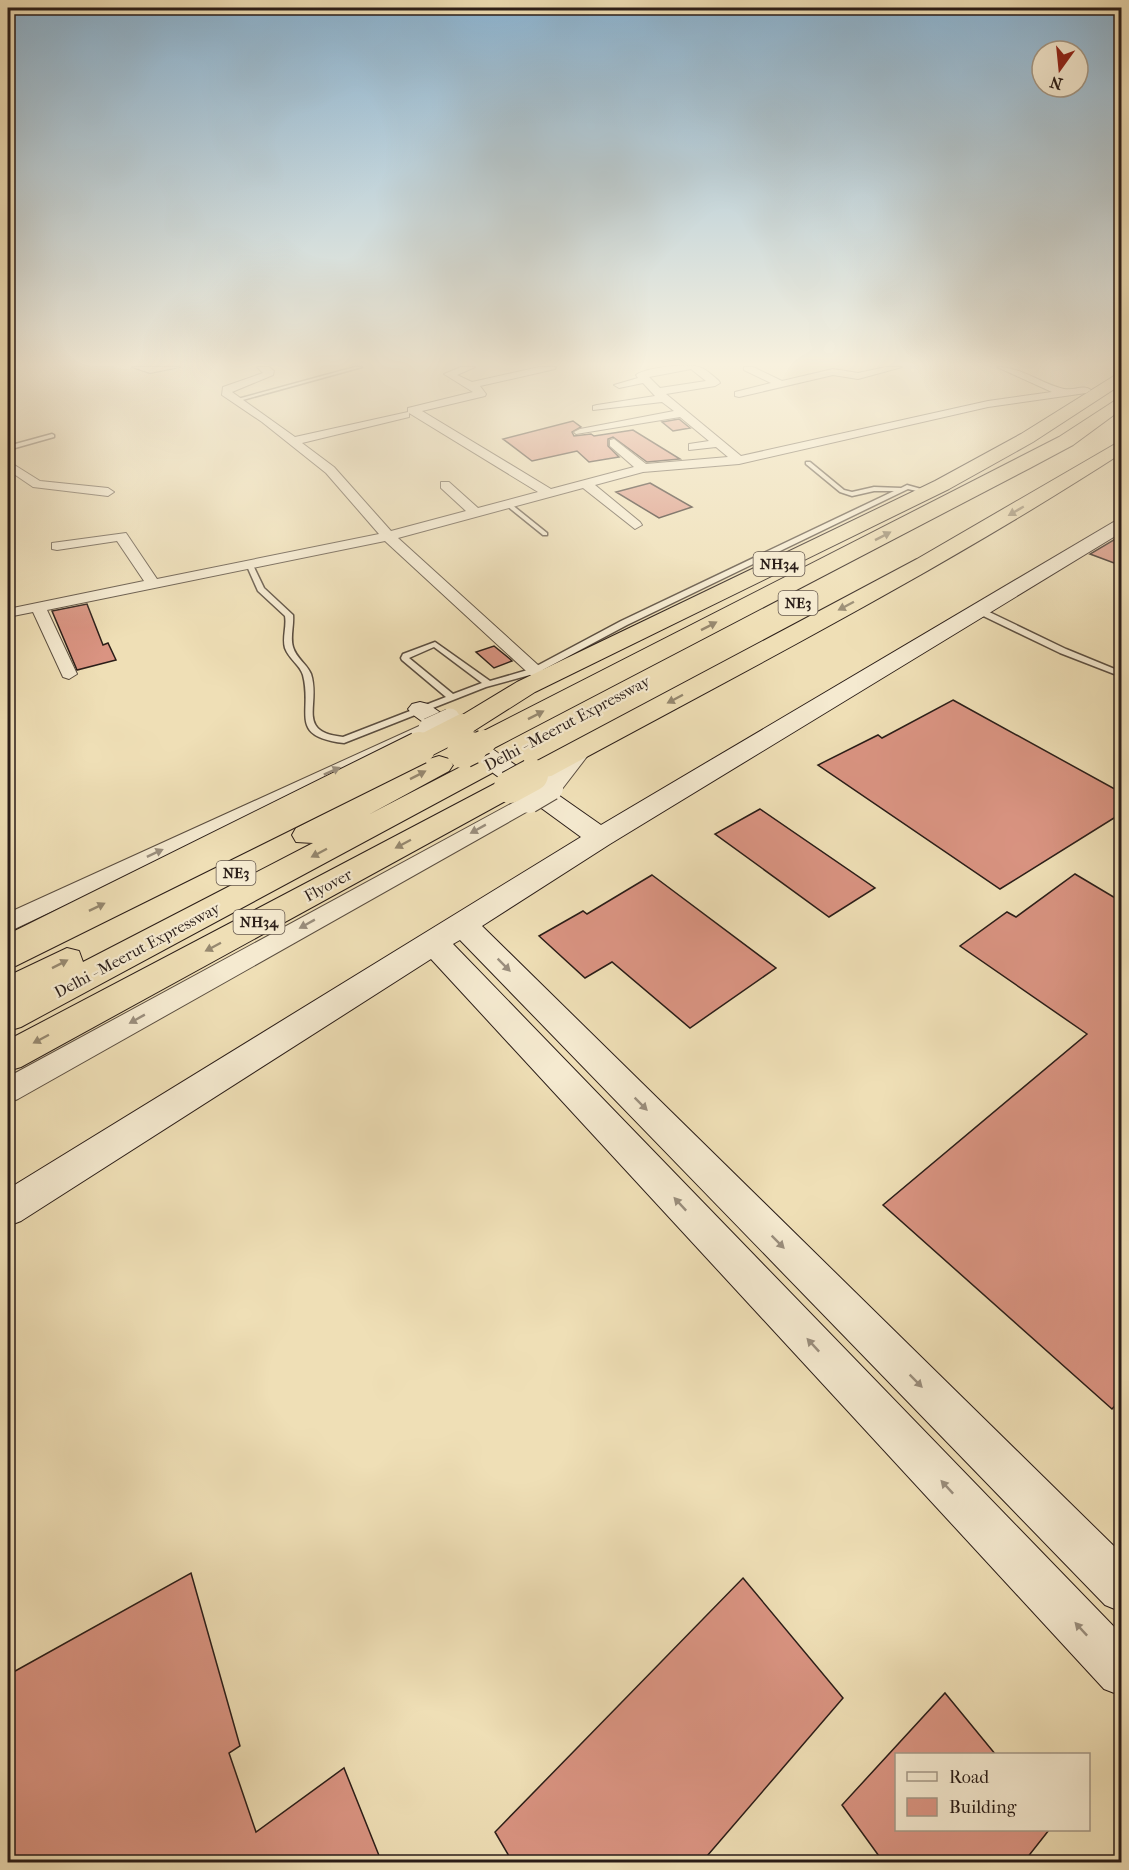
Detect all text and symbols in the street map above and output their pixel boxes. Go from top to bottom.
north arrow [1030,39,1090,99]
text: N [1047,72,1065,94]
one-way arrow [1008,506,1025,516]
one-way arrow [874,532,891,541]
road number: NH34 [754,552,804,576]
road number: NE3 [778,591,818,615]
one-way arrow [838,601,855,611]
one-way arrow [701,621,718,630]
street label: Delhi - Meerut Expressway [481,671,654,775]
one-way arrow [666,694,683,704]
one-way arrow [528,710,545,720]
one-way arrow [324,766,342,776]
one-way arrow [409,771,426,780]
one-way arrow [469,824,486,834]
one-way arrow [394,839,411,849]
one-way arrow [147,849,164,858]
one-way arrow [311,849,328,858]
road number: NE3 [216,861,256,885]
street label: Flyover [301,864,355,905]
street label: Delhi - Meerut Expressway [51,898,224,1002]
one-way arrow [89,903,106,912]
road number: NH34 [234,910,284,934]
one-way arrow [299,919,316,929]
one-way arrow [204,942,221,952]
one-way arrow [496,958,510,972]
one-way arrow [51,960,68,969]
one-way arrow [128,1014,145,1024]
one-way arrow [32,1034,49,1044]
one-way arrow [634,1096,648,1111]
one-way arrow [673,1197,687,1211]
one-way arrow [771,1235,785,1249]
one-way arrow [807,1339,821,1353]
one-way arrow [908,1373,922,1387]
one-way arrow [941,1480,955,1494]
one-way arrow [1075,1622,1089,1636]
legend [895,1753,1090,1831]
text: Road [949,1767,989,1788]
text: Building [949,1797,1017,1818]

